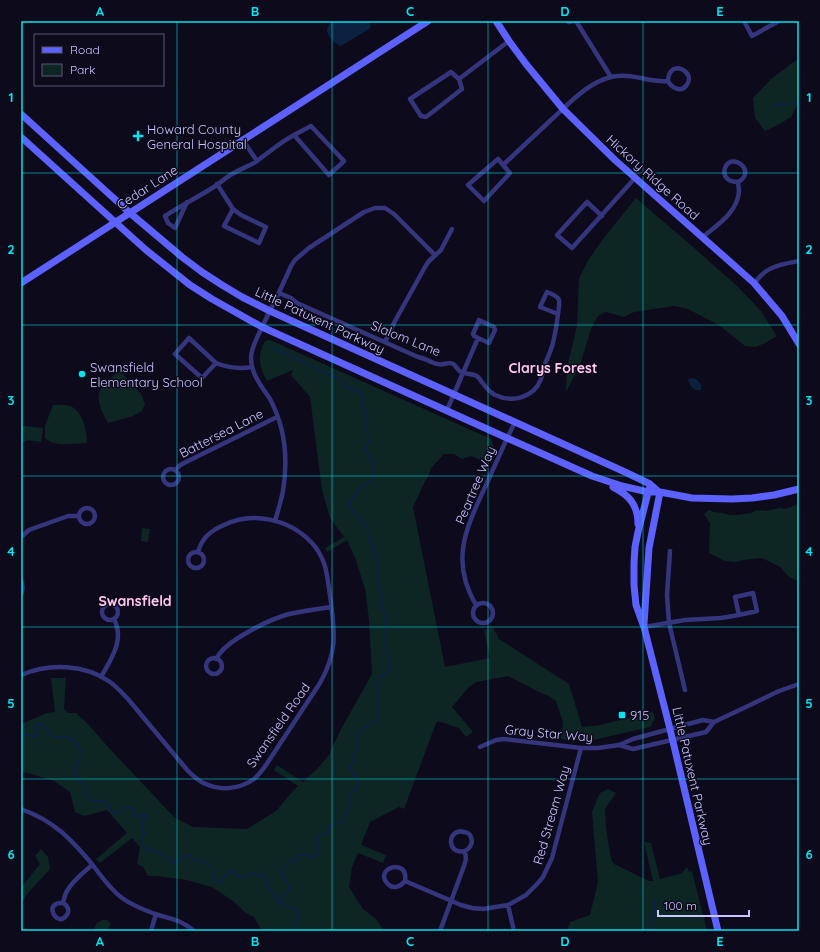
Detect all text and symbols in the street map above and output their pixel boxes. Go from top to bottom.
text: A [96,3,105,19]
text: B [251,3,259,19]
text: C [406,3,414,19]
text: D [560,3,570,19]
text: E [716,3,724,19]
legend [34,34,164,86]
text: Road [70,42,100,57]
text: Park [70,62,95,77]
text: 1 [8,89,14,105]
text: 1 [806,89,812,105]
place label: Howard County General Hospital [147,121,247,152]
marker: Howard County General Hospital [132,130,144,142]
street label: Hickory Ridge Road [603,131,703,223]
street label: Cedar Lane [113,161,181,213]
text: 2 [7,241,15,257]
text: 2 [805,241,813,257]
street label: Little Patuxent Parkway [253,283,387,357]
street label: Slalom Lane [369,317,443,359]
place label: Swansfield Elementary School [90,359,203,390]
district label: Clarys Forest [508,359,598,377]
marker: Swansfield Elementary School [77,369,87,379]
text: 3 [8,392,15,408]
text: 3 [806,392,813,408]
street label: Battersea Lane [176,405,266,461]
street label: Peartree Way [451,444,499,526]
text: 4 [7,543,15,559]
text: 4 [805,543,813,559]
district label: Swansfield [98,592,172,610]
street label: Swansfield Road [243,679,313,771]
text: 5 [7,695,15,711]
text: 5 [805,695,813,711]
street label: Little Patuxent Parkway [669,705,717,847]
place label: 915 [630,707,649,723]
marker: 915 [617,710,627,720]
street label: Gray Star Way [504,721,594,745]
street label: Red Stream Way [529,764,573,866]
text: 6 [7,846,15,862]
text: 6 [805,846,813,862]
scale bar [658,892,749,918]
text: 100 m [664,898,697,913]
text: A [96,933,105,949]
text: B [251,933,259,949]
text: C [406,933,414,949]
text: D [560,933,570,949]
text: E [716,933,724,949]

